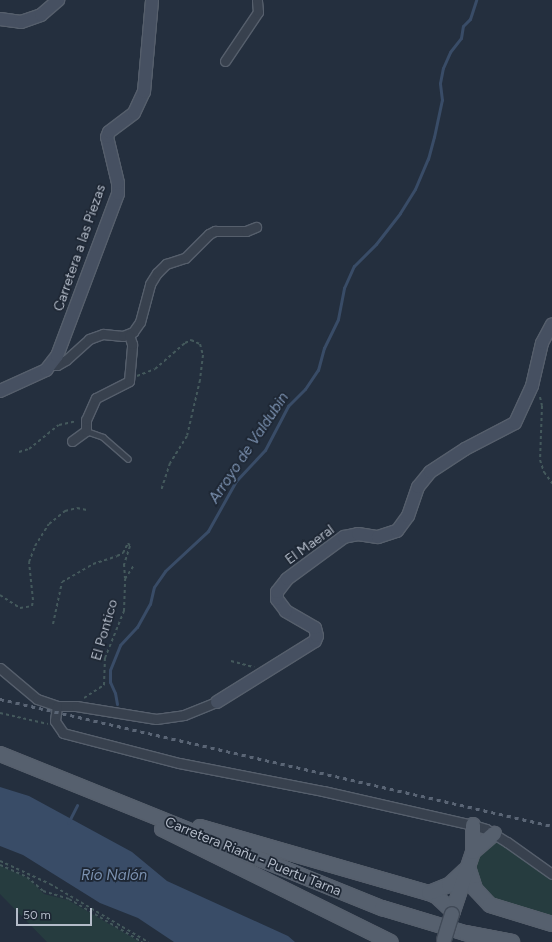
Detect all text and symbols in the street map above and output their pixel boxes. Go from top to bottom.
street label: Carretera a las Piezas [50,182,110,314]
water label: Arroyo de Valdubin [205,389,293,507]
street label: El Maeral [282,522,338,568]
street label: El Pontico [88,597,122,663]
street label: Carretera Riañu - Puertu Tarna [162,814,344,900]
water label: Río Nalón [81,867,147,885]
scale bar [18,900,94,926]
text: 50 m [23,908,51,922]

